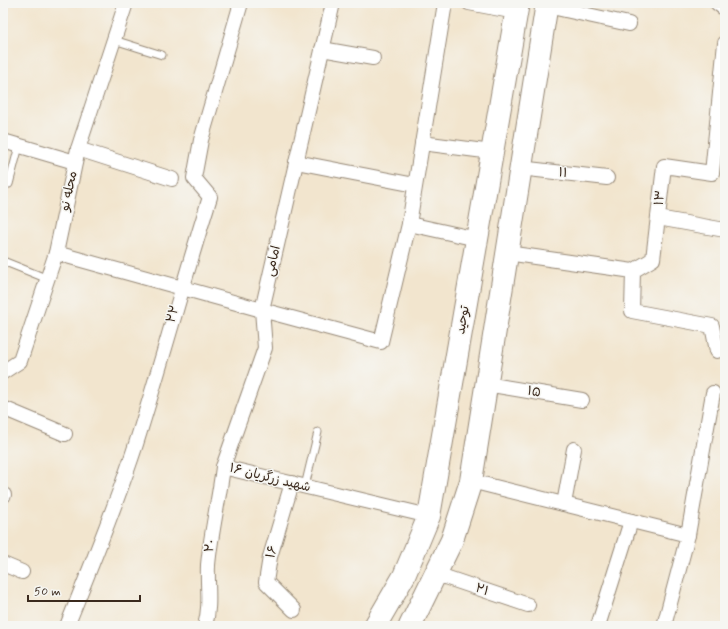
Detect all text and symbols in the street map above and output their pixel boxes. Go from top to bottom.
street label: ۱۱ [557,164,569,182]
street label: محله نو [56,169,82,214]
street label: ۱۳ [651,189,669,207]
street label: امامی [261,244,285,278]
street label: ۲۲ [162,303,184,325]
street label: توحید [452,304,474,336]
street label: ۱۵ [526,382,542,402]
street label: ۱۶ شهید زرگریان [228,460,312,496]
street label: ۲۰ [201,539,219,553]
street label: ۱۶ [262,544,282,560]
scale bar [28,577,140,603]
street label: ۲۱ [473,580,491,600]
text: 50 m [34,584,61,600]

